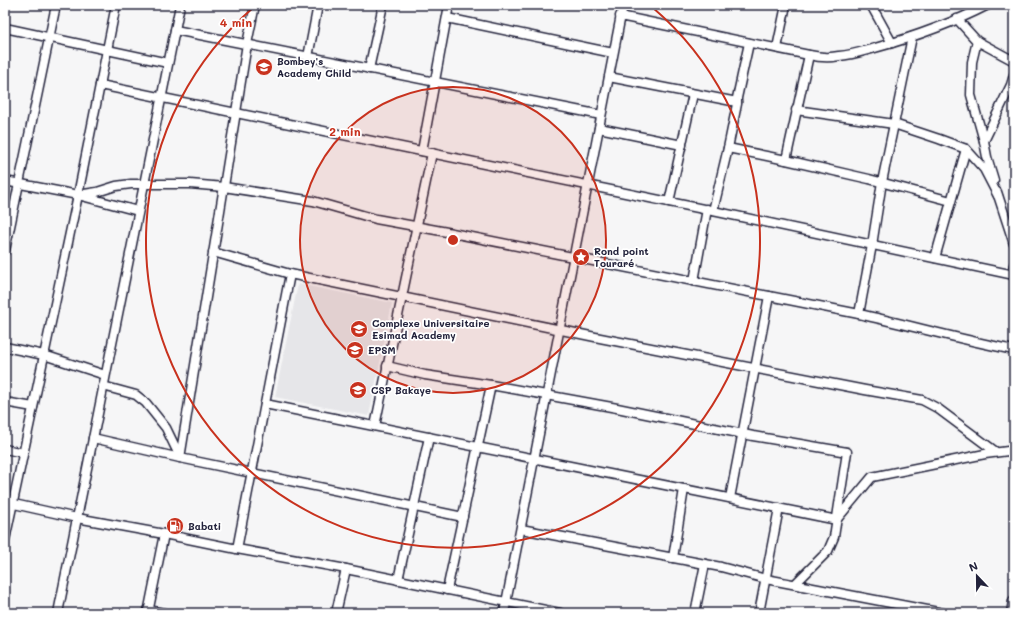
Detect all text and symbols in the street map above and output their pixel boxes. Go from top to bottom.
text: 4 min [220,14,252,30]
place label: Bombey's Academy Child [277,54,352,80]
school or university icon: Bombey's Academy Child [254,57,274,77]
text: 2 min [329,123,361,139]
centre of rings [446,233,460,247]
place label: Rond point Touraré [594,244,649,270]
place icon: Rond point Touraré [571,247,591,267]
place label: Complexe Universitaire Esimad Academy [372,316,490,342]
school or university icon: Complexe Universitaire Esimad Academy [349,319,369,339]
school or university icon: EPSM [345,340,365,360]
place label: EPSM [368,343,396,357]
school or university icon: CSP Bakaye [348,380,368,400]
place label: CSP Bakaye [371,383,431,397]
fuel station icon: Babati [165,516,185,536]
place label: Babati [188,519,221,533]
north arrow [957,556,997,596]
text: N [966,558,980,575]

